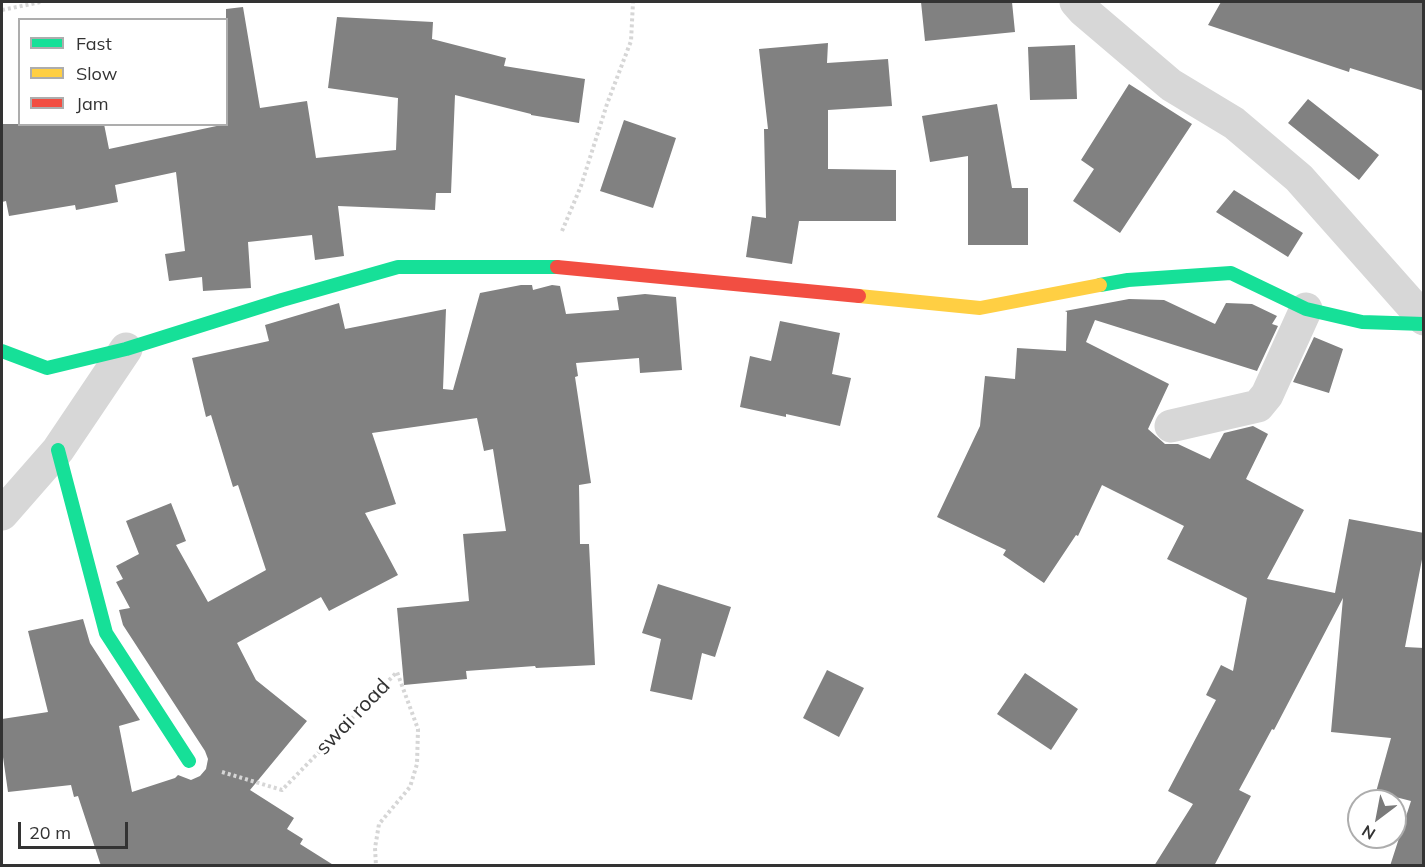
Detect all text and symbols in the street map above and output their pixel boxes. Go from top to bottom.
legend [18,18,228,126]
text: Fast [76,32,112,55]
text: Slow [76,62,117,85]
text: Jam [76,92,109,115]
street label: swai road [311,674,395,760]
north arrow [1347,789,1407,849]
scale bar [21,810,130,848]
text: 20 m [29,821,71,844]
text: N [1358,821,1379,844]

